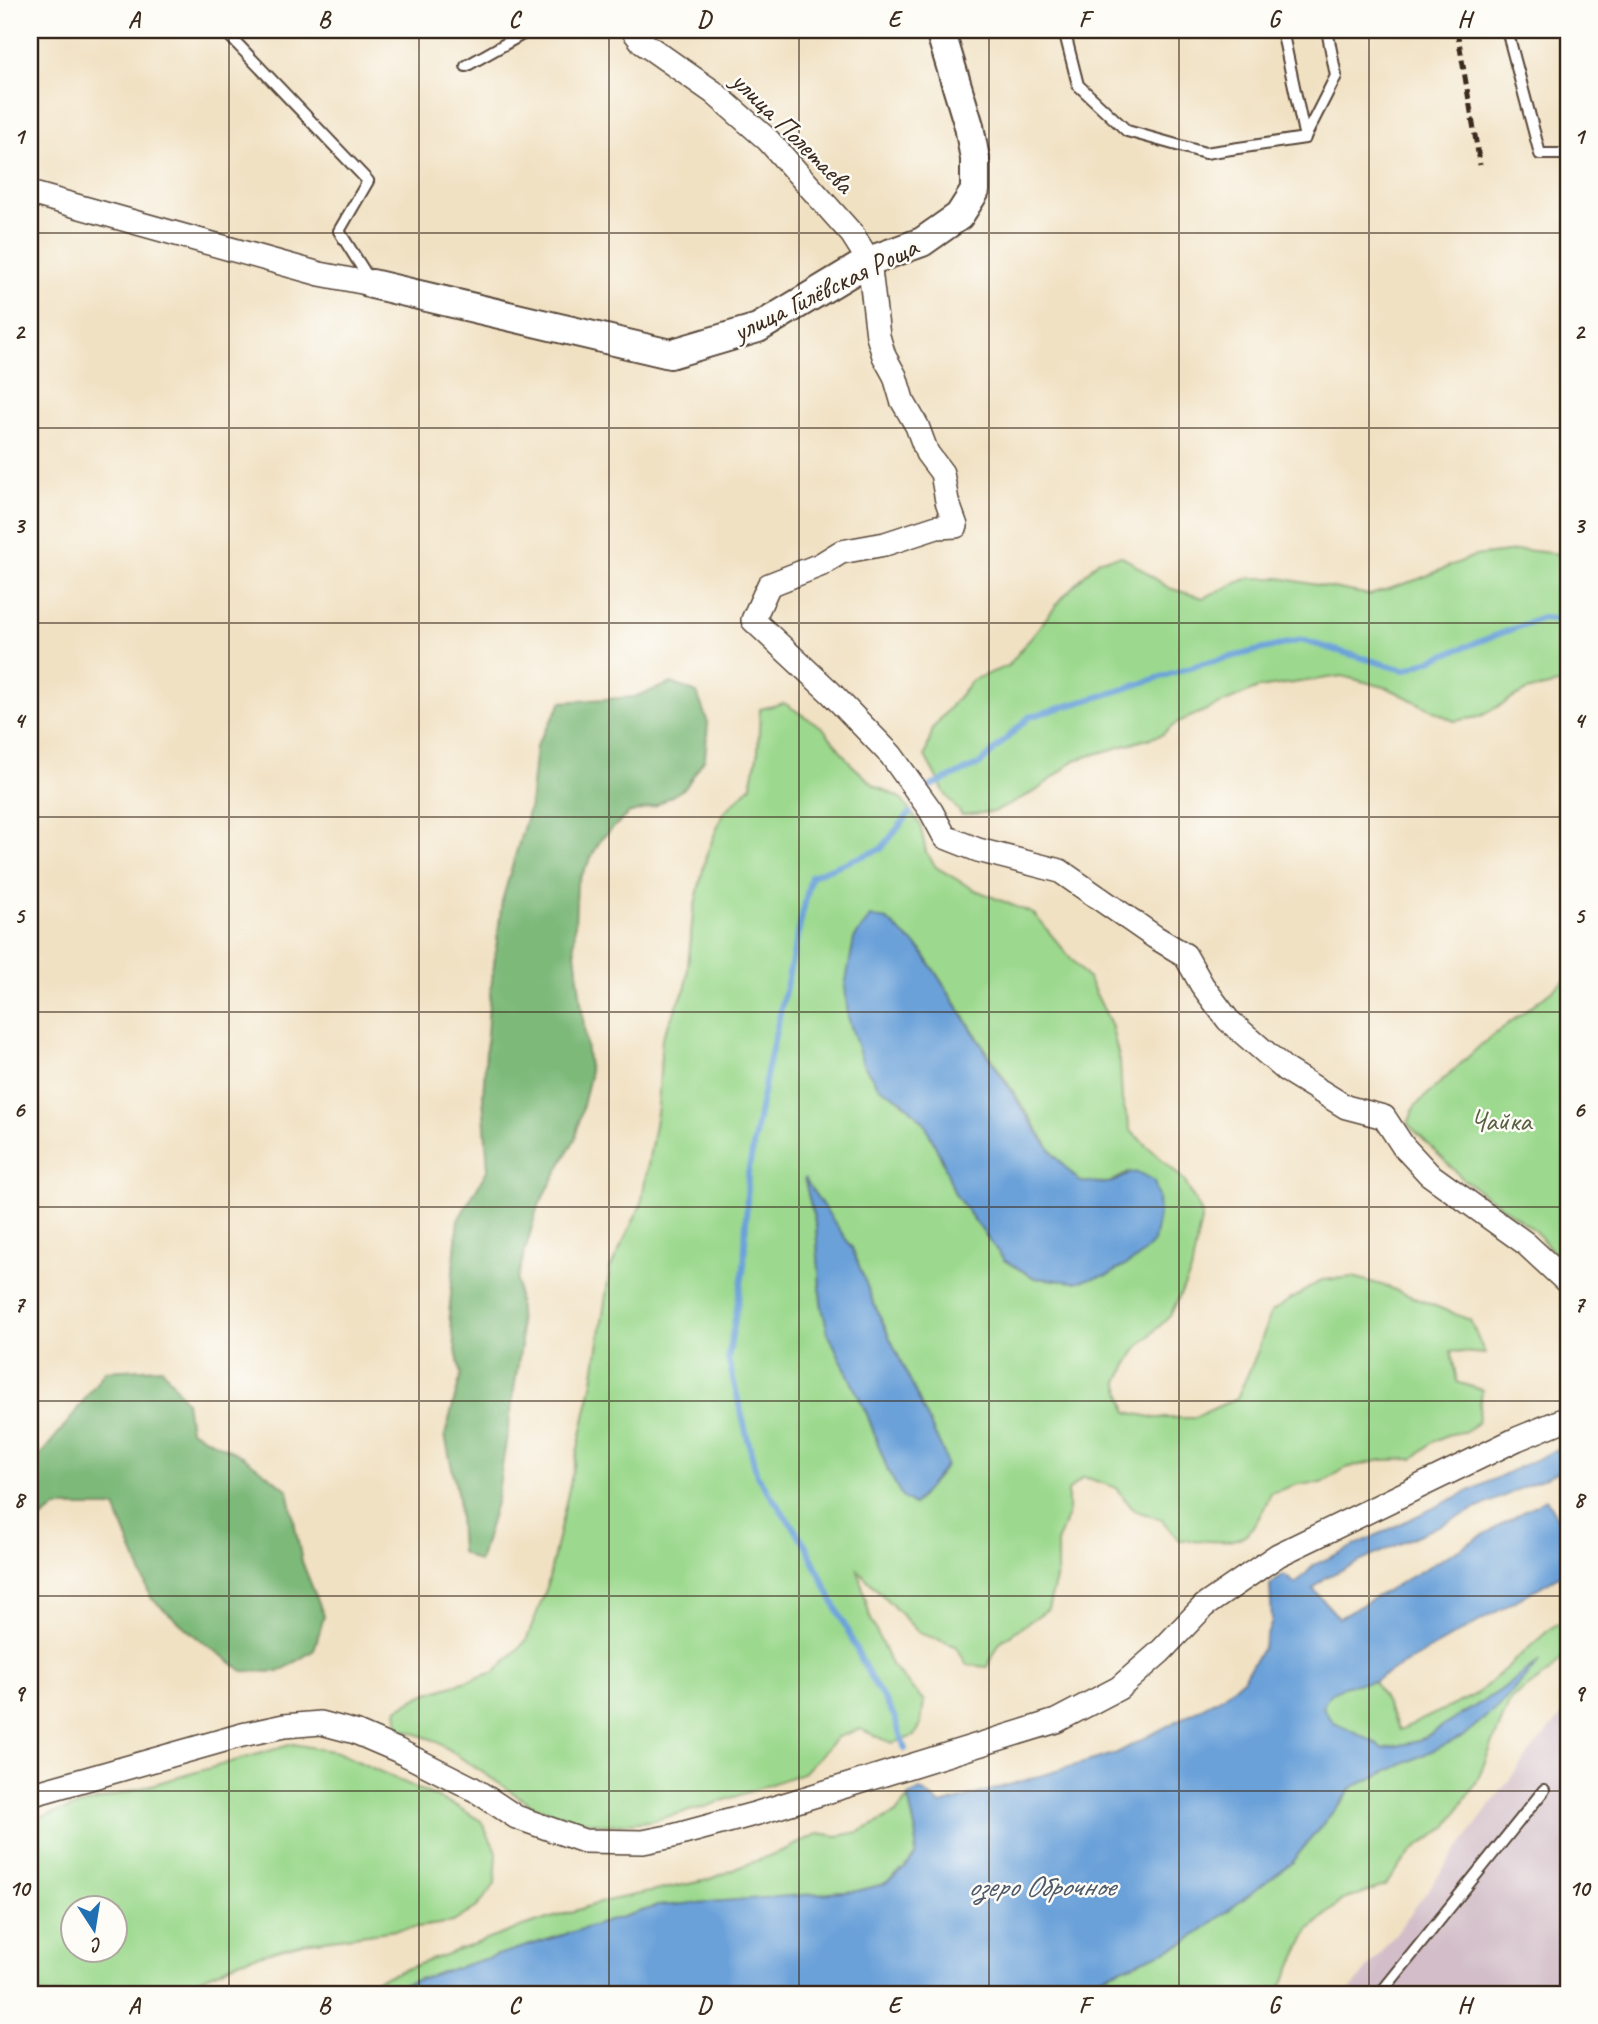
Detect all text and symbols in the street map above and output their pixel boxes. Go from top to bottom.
text: A [128,5,142,34]
text: B [318,5,332,34]
text: C [509,5,523,34]
text: D [697,5,713,34]
text: E [888,5,904,34]
text: F [1079,5,1095,34]
text: G [1268,5,1283,34]
text: H [1457,5,1475,34]
street label: улица Полетаева [723,62,863,202]
text: 1 [14,122,27,151]
text: 1 [1574,122,1587,151]
street label: улица Гилёвская Роща [725,228,925,350]
text: 2 [14,317,27,346]
text: 2 [1574,317,1587,346]
text: 3 [14,511,27,540]
text: 3 [1574,511,1587,540]
text: 4 [14,706,27,735]
text: 4 [1574,706,1587,735]
text: 5 [14,901,26,930]
text: 5 [1574,901,1586,930]
text: 6 [14,1095,27,1124]
text: 6 [1574,1095,1587,1124]
park label: Чайка [1470,1103,1533,1138]
text: 7 [14,1290,27,1319]
text: 7 [1574,1290,1587,1319]
text: 8 [14,1485,27,1514]
text: 8 [1574,1485,1587,1514]
text: 9 [14,1679,27,1708]
text: 9 [1574,1679,1587,1708]
water label: озеро Оброчное [968,1867,1119,1905]
text: 10 [9,1874,32,1903]
text: 10 [1569,1874,1592,1903]
north arrow [60,1895,130,1965]
text: С [88,1932,104,1958]
text: A [128,1991,142,2020]
text: B [318,1991,332,2020]
text: C [509,1991,523,2020]
text: D [697,1991,713,2020]
text: E [888,1991,904,2020]
text: F [1079,1991,1095,2020]
text: G [1268,1991,1283,2020]
text: H [1457,1991,1475,2020]

